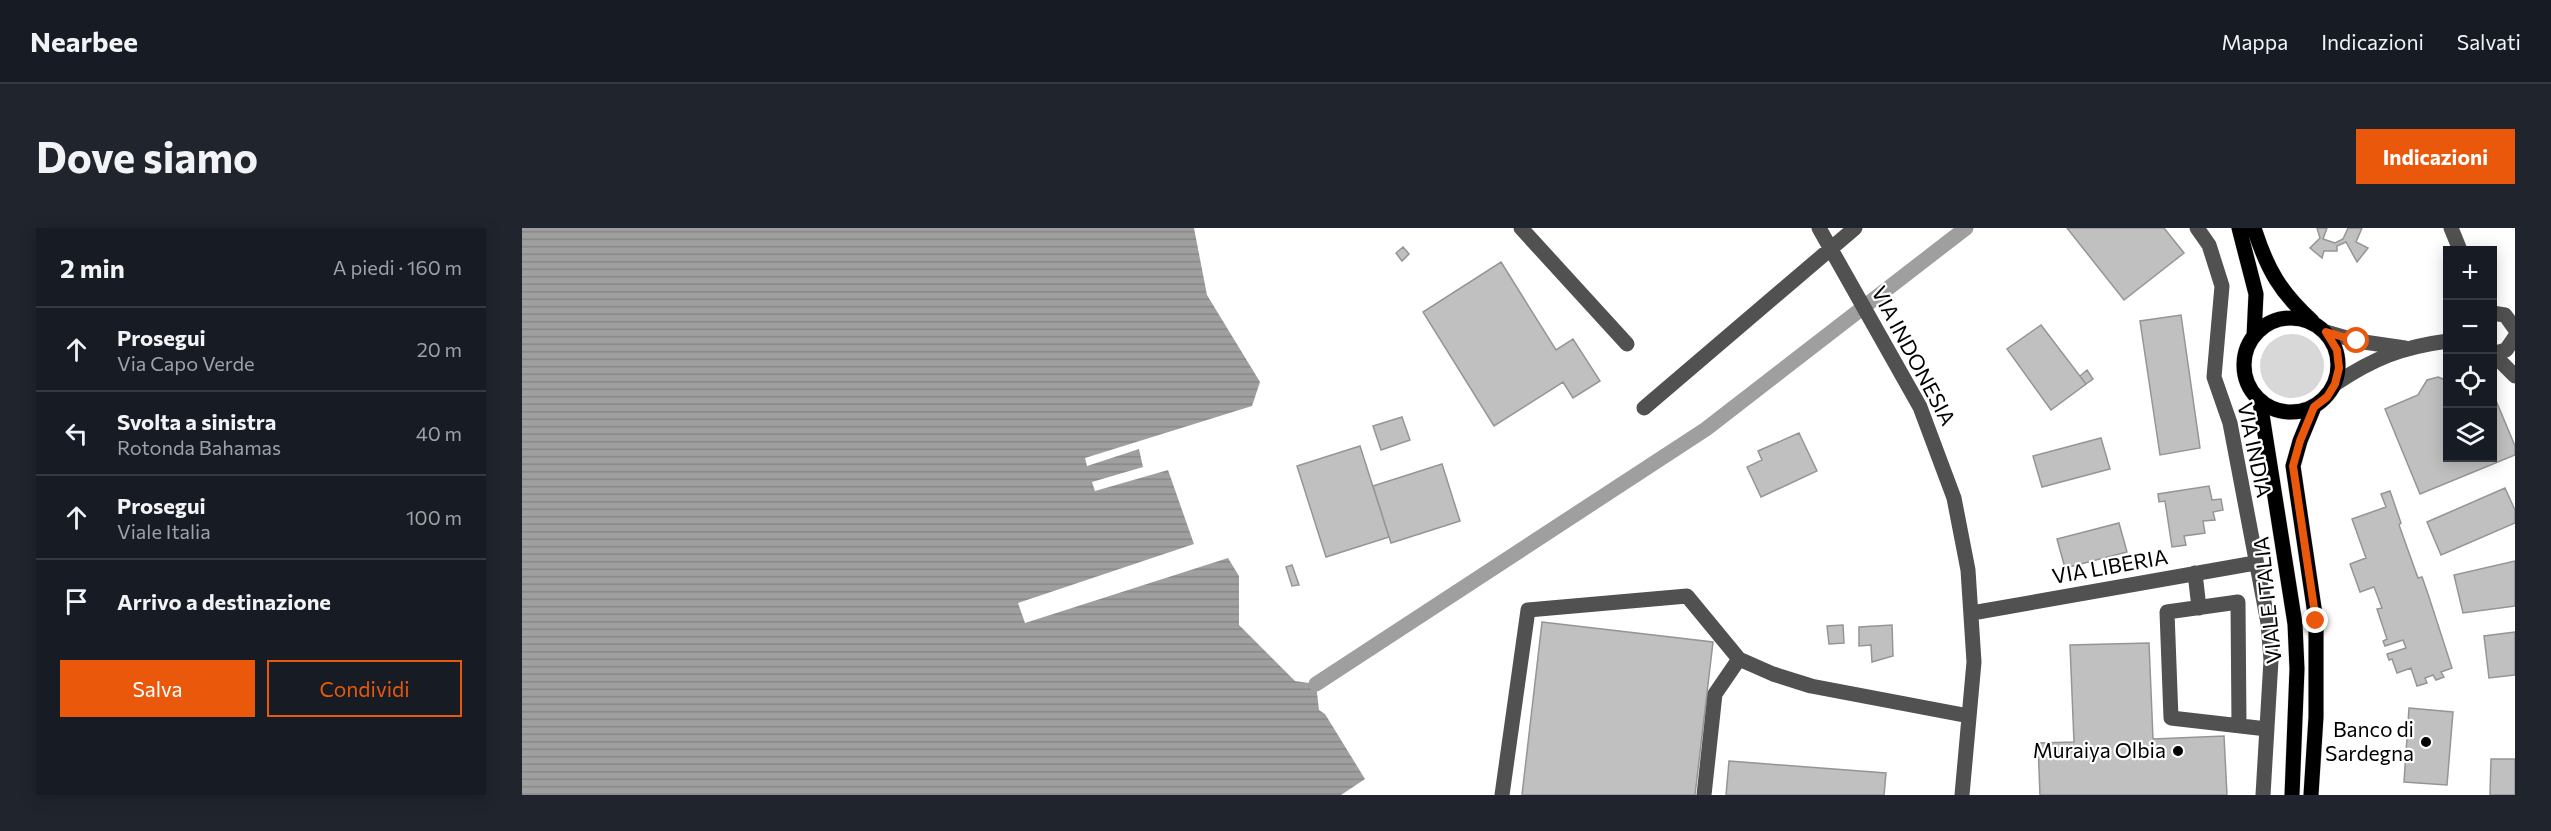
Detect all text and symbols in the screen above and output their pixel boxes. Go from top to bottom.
text: Nearbee [30,24,138,58]
text: Mappa [2221,29,2288,54]
text: Indicazioni [2321,29,2424,54]
text: Salvati [2457,29,2521,54]
button: Indicazioni [2356,129,2515,184]
text: Dove siamo [36,130,258,182]
map controls [2443,246,2497,462]
button: + [2443,246,2497,300]
text: 2 min [60,252,125,283]
text: A piedi · 160 m [333,255,462,279]
street label: VIA INDONESIA [1867,281,1962,429]
button: − [2443,300,2497,354]
text: Prosegui [117,324,206,351]
route start [2343,327,2369,353]
icon: ahead [60,333,93,366]
text: 20 m [417,337,462,361]
text: Via Capo Verde [117,351,255,375]
button: locate [2443,354,2497,408]
street label: VIA INDIA [2233,400,2278,499]
text: Svolta a sinistra [117,408,276,435]
button: layers [2443,408,2497,462]
icon: left [60,417,93,450]
text: 40 m [416,421,462,445]
text: Rotonda Bahamas [117,435,281,459]
text: Prosegui [117,492,206,519]
icon: ahead [60,501,93,534]
text: 100 m [406,505,462,529]
text: Viale Italia [117,519,211,543]
street label: VIALE ITALIA [2247,535,2286,665]
street label: VIA LIBERIA [2050,543,2170,588]
icon: arrive [60,585,93,618]
text: Arrivo a destinazione [117,588,331,615]
route end [2302,607,2328,633]
button: Salva [60,660,255,717]
button: Condividi [267,660,462,717]
place label: Banco di Sardegna [2325,716,2414,765]
marker: Banco di Sardegna [2419,735,2433,749]
place label: Muraiya Olbia [2033,737,2166,762]
marker: Muraiya Olbia [2171,744,2185,758]

